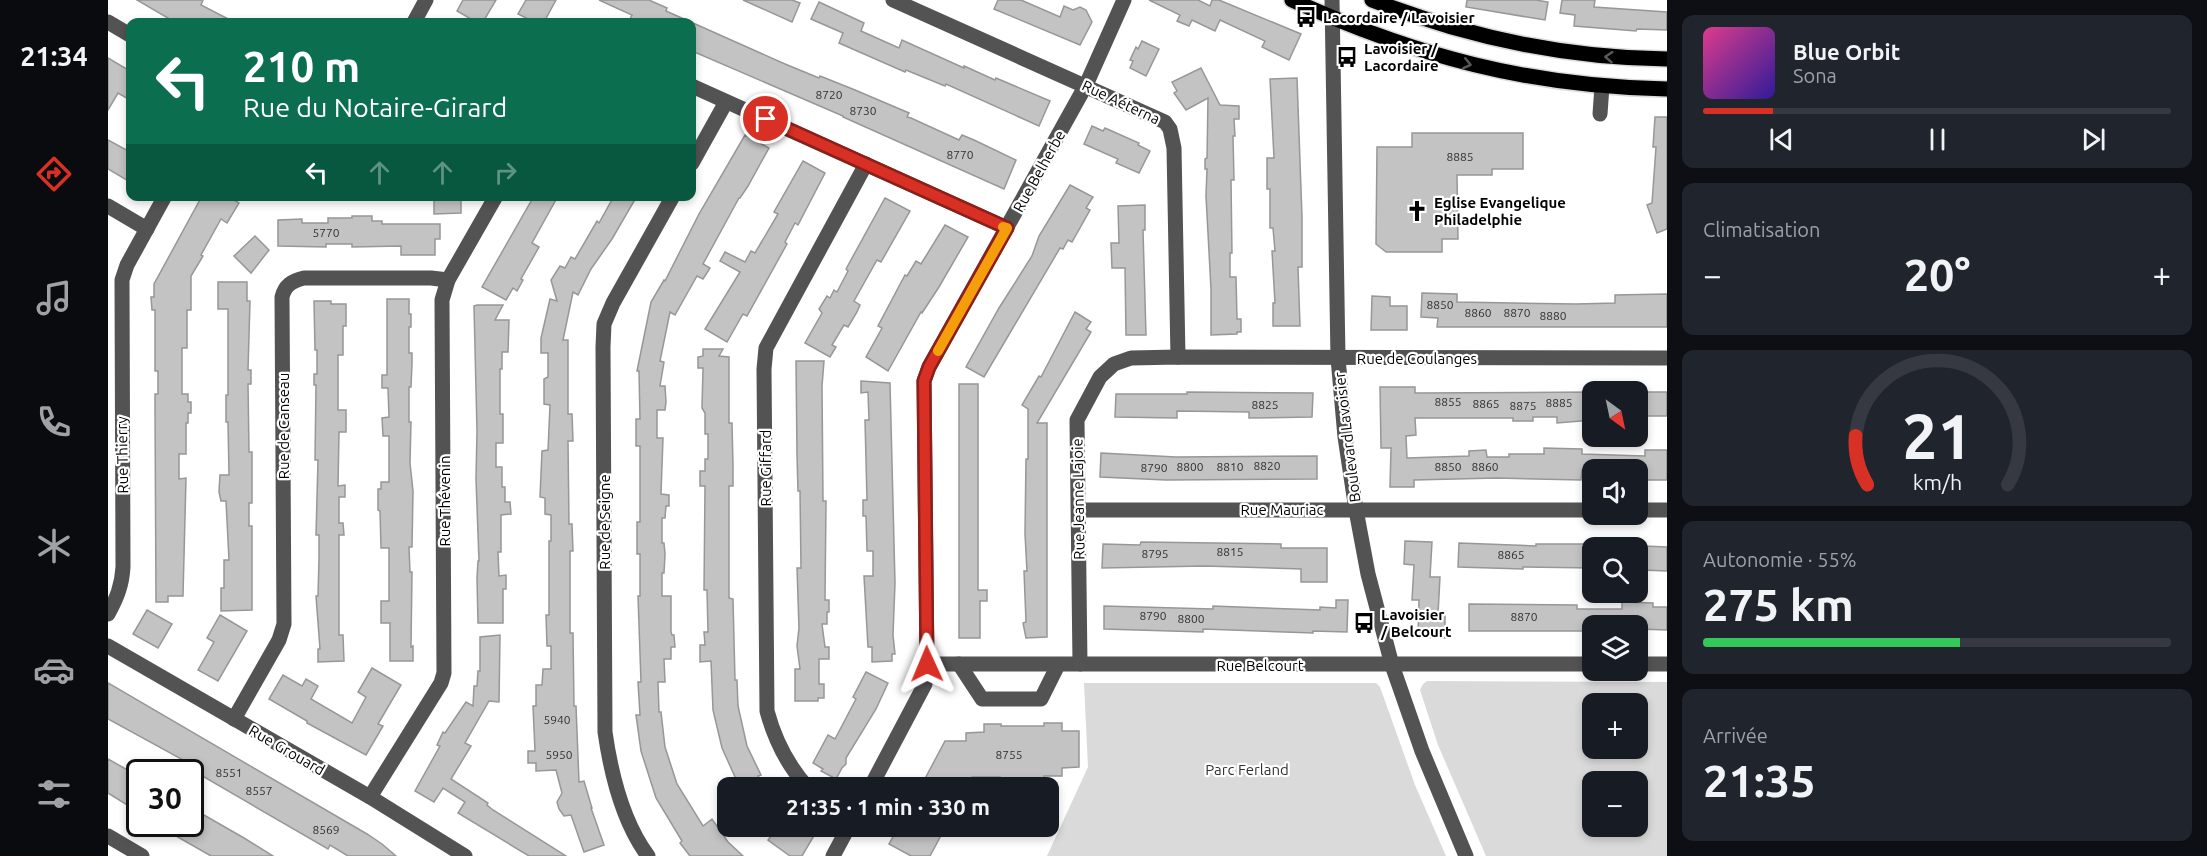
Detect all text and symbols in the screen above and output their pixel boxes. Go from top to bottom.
bus stop icon: Lacordaire / Lavoisier [1294,5,1318,29]
place label: Lacordaire / Lavoisier [1323,9,1475,26]
text: Blue Orbit [1793,39,1900,64]
place label: Lavoisier / Lacordaire [1364,40,1439,74]
text: 21:34 [20,41,88,71]
icon: left [144,42,222,120]
text: 210 m [243,43,360,90]
bus stop icon: Lavoisier / Lacordaire [1335,45,1359,69]
one-way arrow [1604,51,1613,64]
one-way arrow [1462,56,1472,69]
text: Sona [1793,64,1837,87]
street label: Rue Aéterna [1079,77,1163,127]
house number: 8720 [815,88,843,101]
text: Rue du Notaire-Girard [243,92,507,122]
pin [740,93,791,144]
icon: arrive [749,102,782,135]
house number: 8730 [849,104,877,117]
icon: previous [1765,123,1798,156]
icon: pause [1921,123,1954,156]
icon: next [2077,123,2110,156]
street label: Rue Belherbe [1010,127,1068,215]
house number: 8770 [946,148,974,161]
house number: 8885 [1446,150,1474,163]
icon: directions [33,153,75,195]
icon: left [300,156,333,189]
icon: ahead [363,156,396,189]
icon: ahead [426,156,459,189]
icon: right [489,156,522,189]
place label: Eglise Evangelique Philadelphie [1434,194,1566,228]
church icon: Eglise Evangelique Philadelphie [1405,199,1429,223]
text: Climatisation [1703,218,1820,241]
house number: 5770 [312,226,340,239]
text: 20° [1904,249,1970,300]
text: − [1703,256,1722,293]
text: + [2152,256,2171,293]
icon: music [33,277,75,319]
house number: 8850 [1426,298,1454,311]
house number: 8860 [1464,306,1492,319]
house number: 8870 [1503,306,1531,319]
house number: 8880 [1539,309,1567,322]
street label: Rue de Coulanges [1357,350,1477,367]
street label: Boulevard Lavoisier [1331,371,1363,503]
street label: Rue de Canseau [275,373,292,479]
north arrow [1582,381,1648,447]
map controls [1582,381,1648,837]
house number: 8855 [1434,395,1462,408]
house number: 8885 [1545,396,1573,409]
house number: 8865 [1472,397,1500,410]
house number: 8825 [1251,398,1279,411]
house number: 8875 [1509,399,1537,412]
icon: phone [33,401,75,443]
text: 21 [1902,401,1972,471]
street label: Rue Thierry [113,416,131,494]
street label: Rue Giffard [757,430,774,506]
street label: Rue Jeanne Lajoie [1068,438,1088,560]
street label: Rue Thévenin [436,455,453,547]
house number: 8820 [1253,459,1281,472]
button: sound [1582,459,1648,525]
house number: 8800 [1176,460,1204,473]
house number: 8810 [1216,460,1244,473]
house number: 8850 [1434,460,1462,473]
house number: 8860 [1471,460,1499,473]
house number: 8790 [1140,461,1168,474]
text: km/h [1912,470,1962,494]
street label: Rue de Seigne [596,474,613,570]
street label: Rue Mauriac [1241,501,1323,518]
icon: climate [33,525,75,567]
button: search [1582,537,1648,603]
house number: 8815 [1216,545,1244,558]
house number: 8795 [1141,547,1169,560]
house number: 8865 [1497,548,1525,561]
text: Autonomie · 55% [1703,548,1857,571]
text: 275 km [1703,579,1854,630]
place label: Lavoisier / Belcourt [1380,606,1452,640]
house number: 8790 [1139,609,1167,622]
house number: 8870 [1510,610,1538,623]
bus stop icon: Lavoisier / Belcourt [1352,611,1376,635]
house number: 8800 [1177,612,1205,625]
button: layers [1582,615,1648,681]
position arrow [895,632,959,696]
icon: car [33,649,75,691]
street label: Rue Belcourt [1216,657,1304,674]
button: + [1582,693,1648,759]
house number: 5940 [543,713,571,726]
street label: Rue Grouard [246,721,328,779]
text: Arrivée [1703,724,1768,747]
house number: 5950 [545,748,573,761]
house number: 8755 [995,748,1023,761]
text: 21:35 [1703,755,1816,806]
speed limit sign: 30 [126,759,204,837]
park label: Parc Ferland [1205,761,1289,778]
house number: 8551 [215,766,243,779]
button: − [1582,771,1648,837]
icon: filters [33,773,75,815]
house number: 8557 [245,784,273,797]
text: 21:35 · 1 min · 330 m [786,794,990,819]
house number: 8569 [312,823,340,836]

